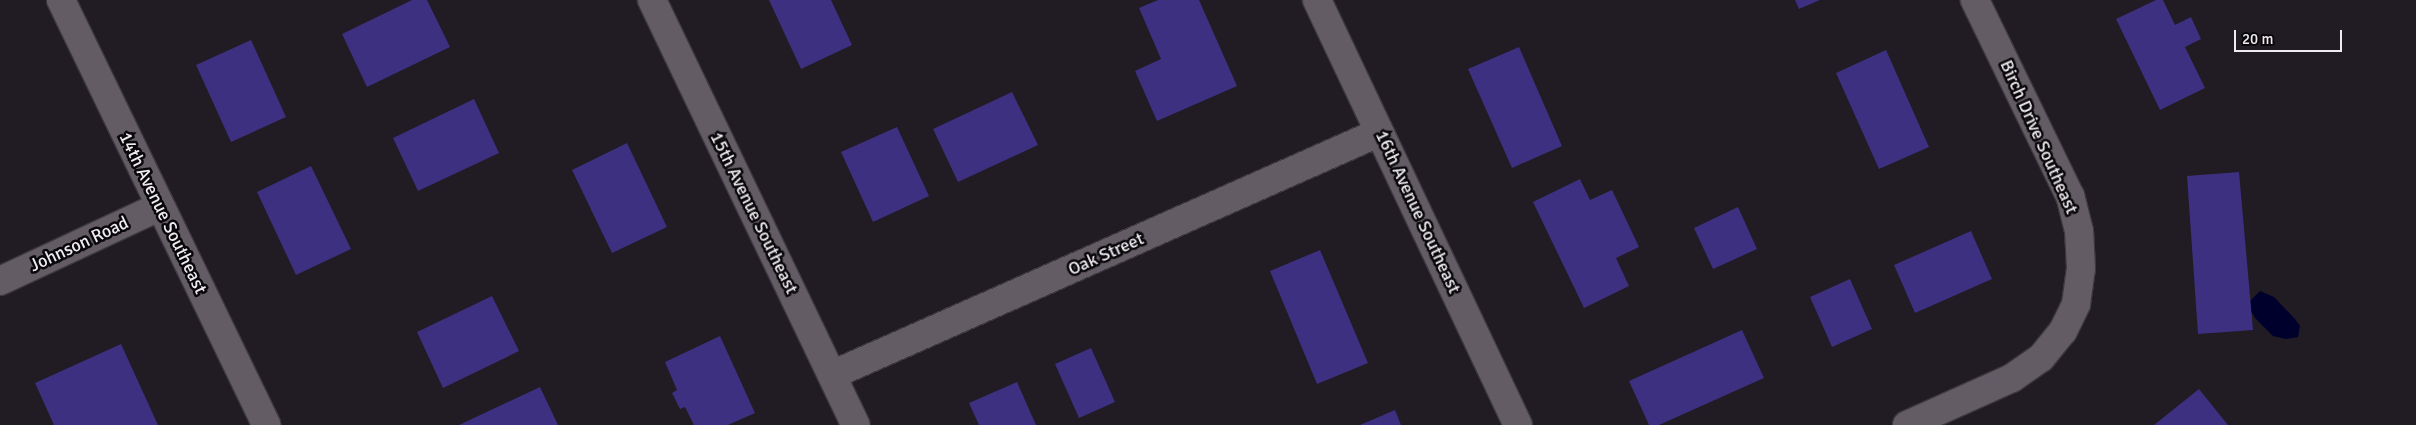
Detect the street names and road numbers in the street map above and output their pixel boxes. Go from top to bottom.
street label: Birch Drive Southeast [1995,57,2083,217]
street label: 16th Avenue Southeast [1371,127,1465,297]
street label: 14th Avenue Southeast [114,129,212,297]
street label: 15th Avenue Southeast [705,129,803,297]
street label: Johnson Road [26,212,132,276]
street label: Oak Street [1065,228,1147,280]

